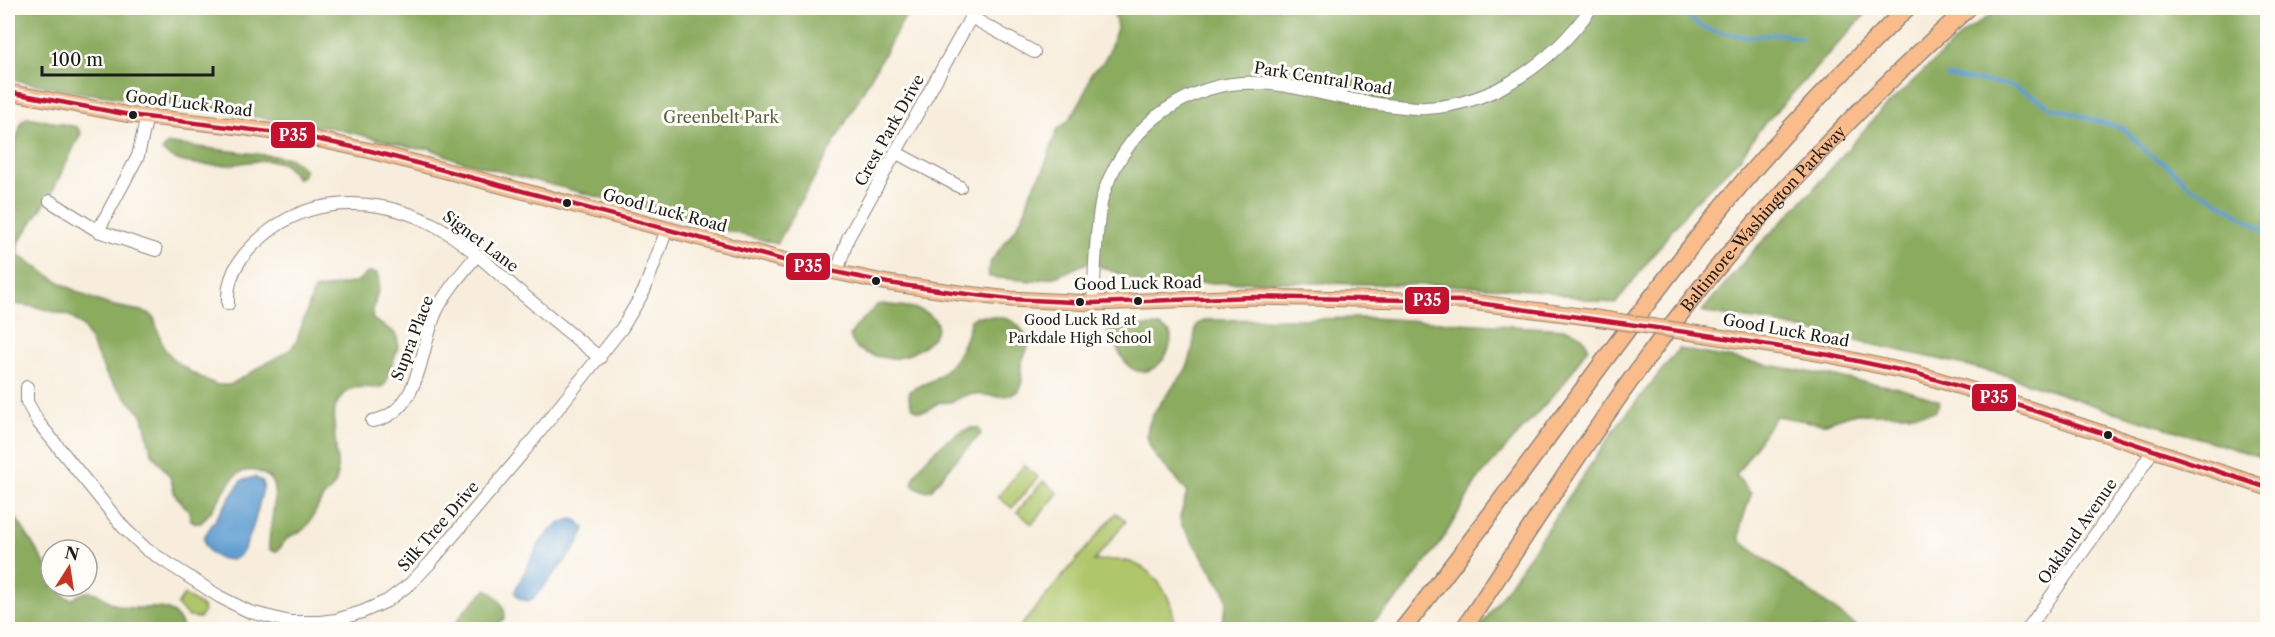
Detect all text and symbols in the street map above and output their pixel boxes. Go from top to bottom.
scale bar [42,39,213,77]
text: 100 m [51,49,103,71]
street label: Park Central Road [1253,57,1394,99]
street label: Crest Park Drive [850,71,928,189]
street label: Good Luck Road [124,85,254,121]
park label: Greenbelt Park [663,107,779,127]
unlabelled marker [127,109,139,121]
line badge: P35 [270,121,316,149]
street label: Baltimore-Washington Parkway [1676,121,1850,315]
text: P35 [279,125,308,145]
street label: Good Luck Road [601,184,730,236]
unlabelled marker [561,197,573,209]
street label: Signet Lane [439,206,523,276]
line badge: P35 [785,252,831,281]
text: P35 [794,256,823,276]
street label: Good Luck Road [1074,272,1202,294]
unlabelled marker [870,275,882,287]
line badge: P35 [1404,286,1450,315]
text: P35 [1413,290,1442,310]
street label: Supra Place [387,293,437,383]
unlabelled marker [1132,295,1144,307]
marker: Good Luck Rd at Parkdale High School [1074,296,1086,308]
street label: Good Luck Road [1721,309,1851,351]
place label: Good Luck Rd at Parkdale High School [1008,311,1152,347]
line badge: P35 [1971,383,2017,412]
text: P35 [1980,387,2009,407]
unlabelled marker [2102,429,2114,441]
street label: Oakland Avenue [2033,474,2121,588]
street label: Silk Tree Drive [393,477,483,575]
north arrow [39,538,99,598]
text: N [63,542,81,565]

